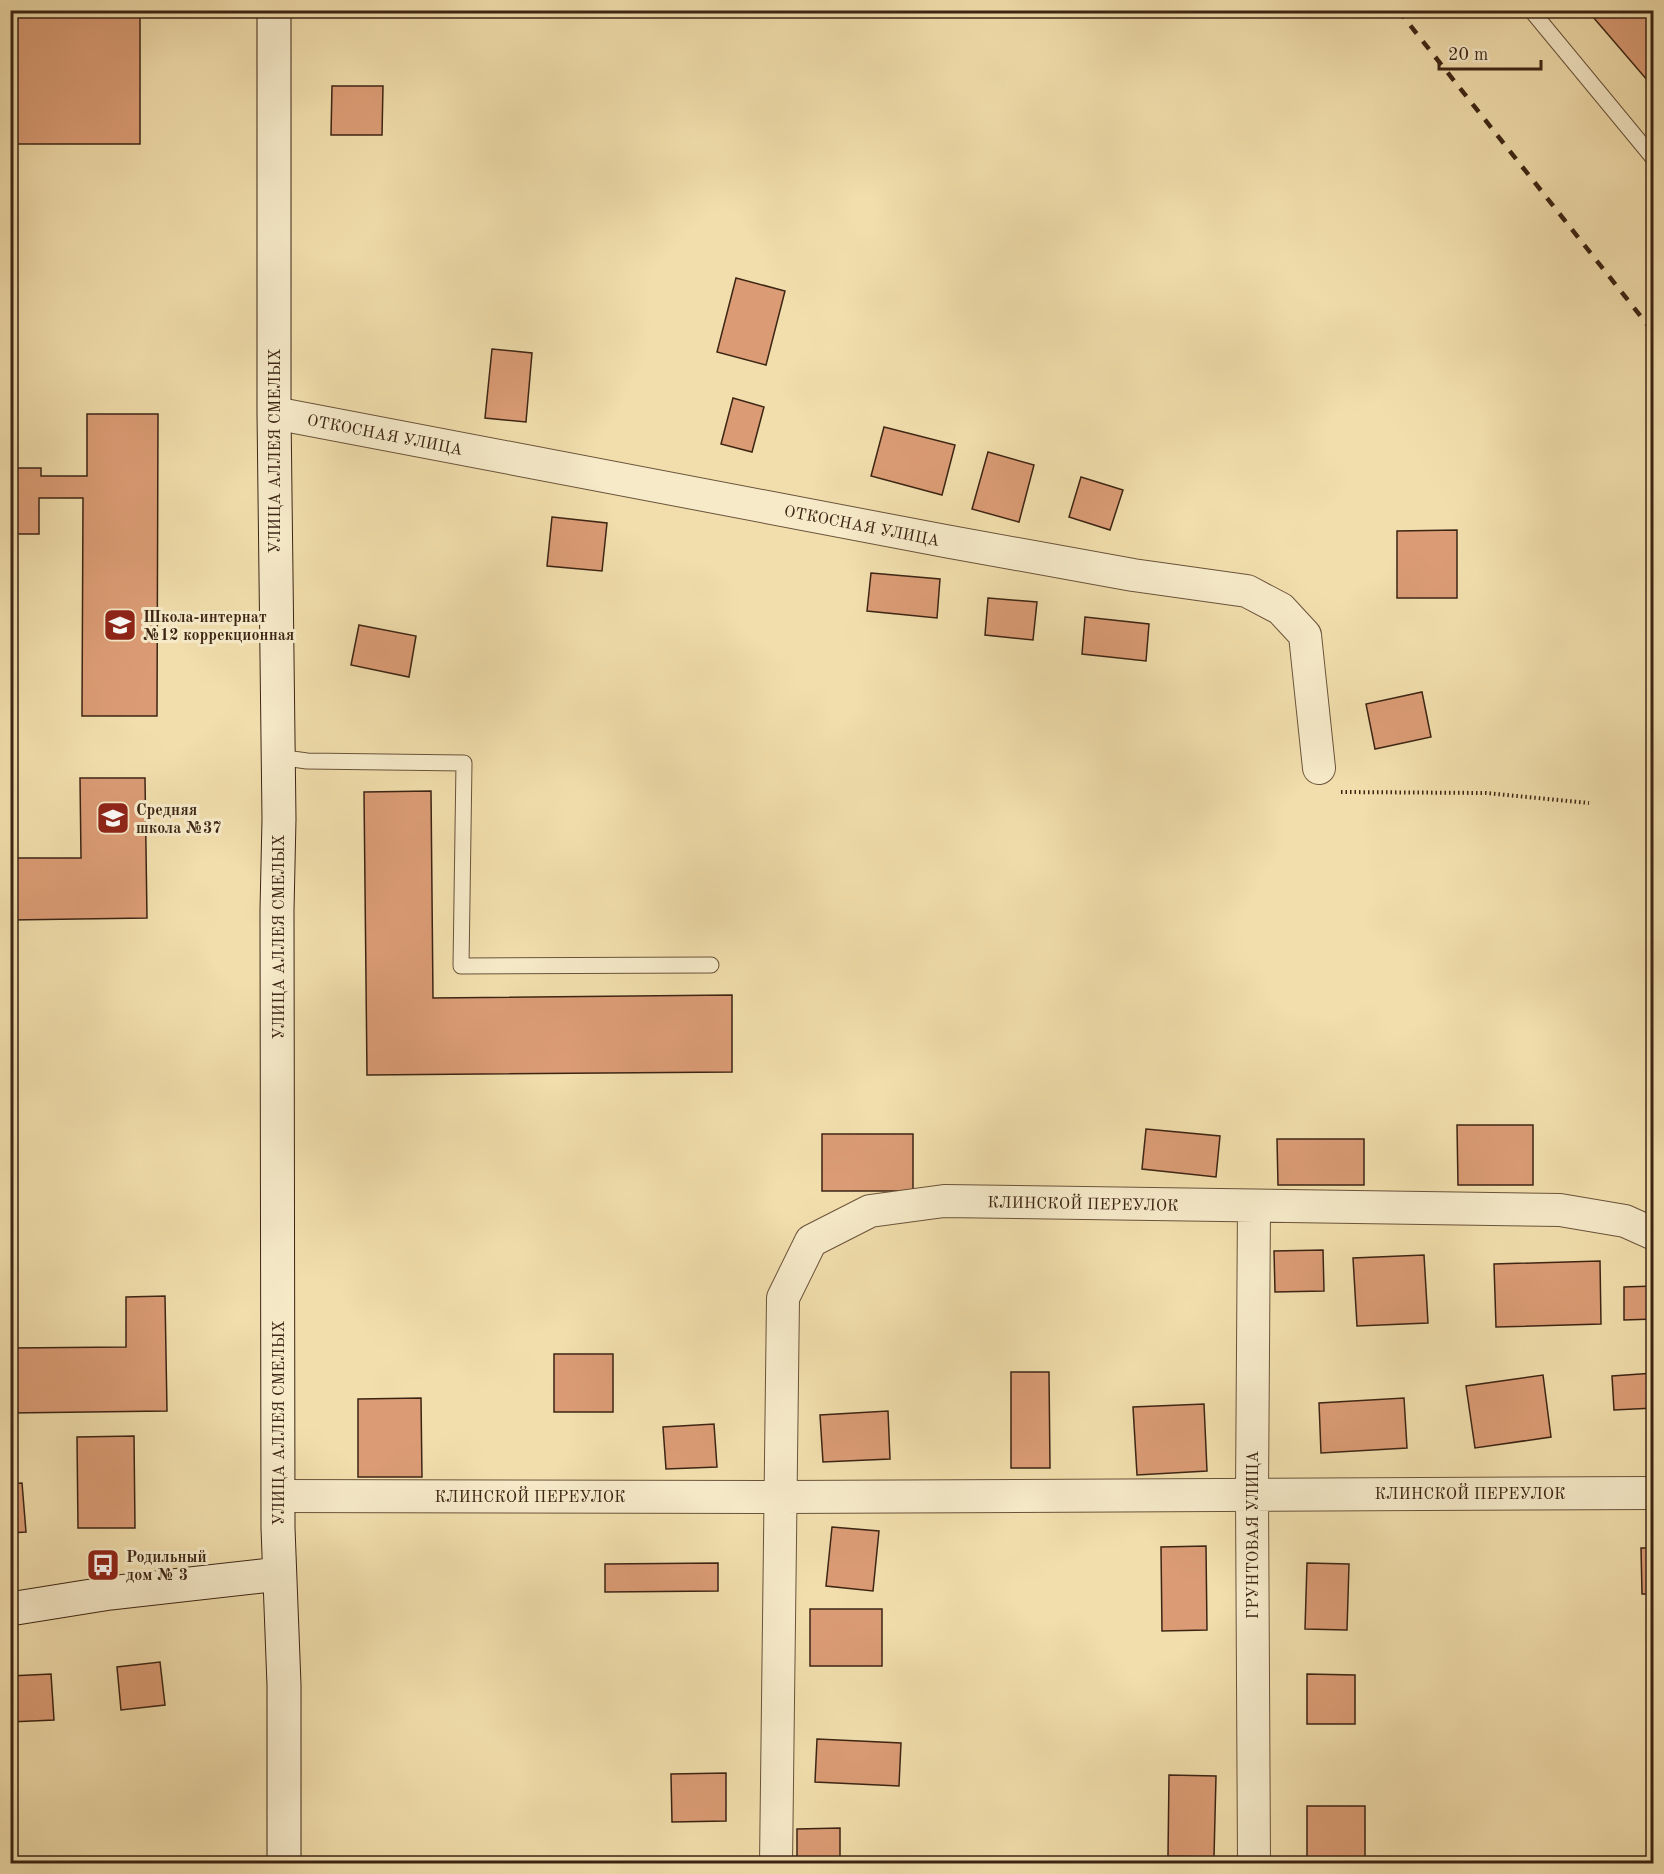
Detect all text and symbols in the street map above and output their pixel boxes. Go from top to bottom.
scale bar [1439,33,1541,71]
text: 20 m [1448,46,1488,64]
street label: УЛИЦА АЛЛЕЯ СМЕЛЫХ [268,348,284,554]
street label: ОТКОСНАЯ УЛИЦА [305,413,464,459]
street label: ОТКОСНАЯ УЛИЦА [782,504,941,550]
school or university icon: Школа-интернат №12 коррекционная [102,607,138,643]
place label: Школа-интернат №12 коррекционная [143,610,294,644]
school or university icon: Средняя школа №37 [95,800,131,836]
place label: Средняя школа №37 [136,803,221,837]
street label: УЛИЦА АЛЛЕЯ СМЕЛЫХ [272,834,288,1040]
street label: КЛИНСКОЙ ПЕРЕУЛОК [987,1191,1179,1215]
street label: УЛИЦА АЛЛЕЯ СМЕЛЫХ [272,1320,288,1526]
street label: ГРУНТОВАЯ УЛИЦА [1246,1451,1262,1619]
street label: КЛИНСКОЙ ПЕРЕУЛОК [1374,1483,1566,1503]
street label: КЛИНСКОЙ ПЕРЕУЛОК [434,1486,626,1506]
bus stop icon: Родильный дом № 3 [85,1547,121,1583]
place label: Родильный дом № 3 [126,1550,207,1584]

